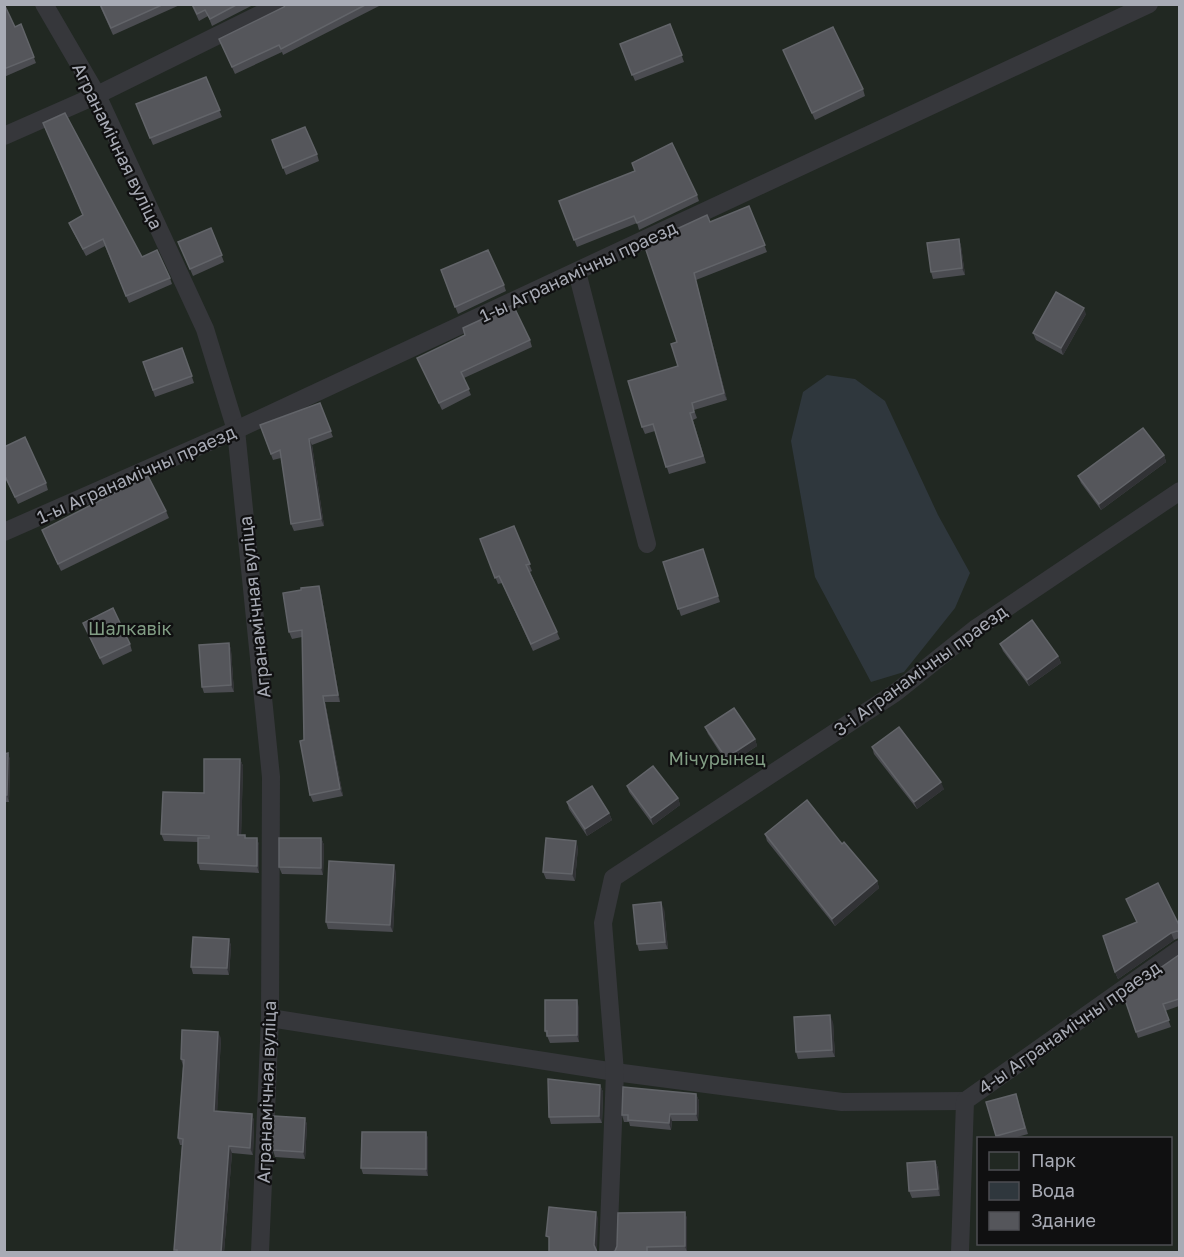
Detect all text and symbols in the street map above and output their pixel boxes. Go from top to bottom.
street label: Агранамічная вуліца [68,59,168,233]
street label: 1-ы Агранамічны праезд [476,216,680,326]
street label: 1-ы Агранамічны праезд [33,420,239,528]
street label: Агранамічная вуліца [234,515,274,699]
street label: 3-і Агранамічны праезд [829,600,1011,740]
park label: Шалкавік [88,617,172,639]
park label: Мічурынец [668,747,766,769]
street label: 4-ы Агранамічны праезд [974,956,1164,1098]
street label: Агранамічная вуліца [252,1000,280,1184]
legend [977,1137,1172,1245]
text: Парк [1031,1149,1076,1171]
text: Вода [1031,1179,1075,1201]
text: Здание [1031,1209,1096,1231]

